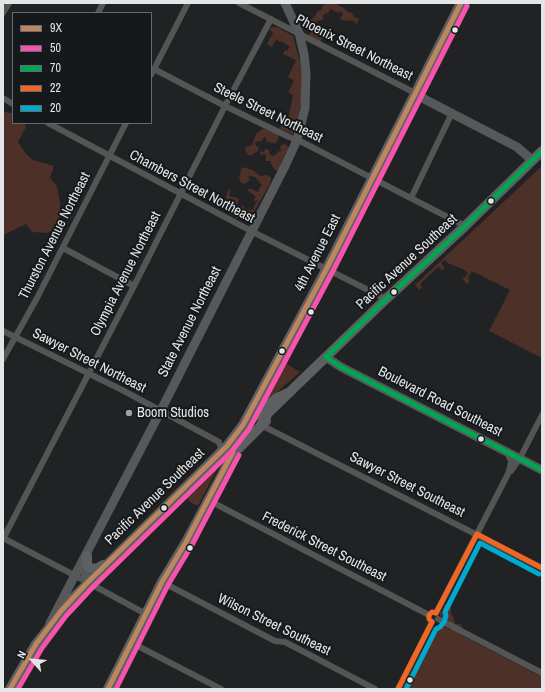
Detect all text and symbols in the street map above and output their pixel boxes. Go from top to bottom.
street label: Phoenix Street Northeast [293,11,415,85]
legend [12,12,152,124]
text: 9X [50,20,62,36]
unlabelled marker [450,25,460,35]
text: 50 [50,40,61,56]
text: 70 [50,60,61,76]
street label: Steele Street Northeast [211,79,325,147]
text: 22 [50,80,61,96]
text: 20 [50,100,61,116]
street label: Chambers Street Northeast [126,147,258,227]
street label: Thurston Avenue Northeast [16,170,94,302]
unlabelled marker [486,196,496,206]
street label: Olympia Avenue Northeast [87,209,165,339]
street label: Pacific Avenue Southeast [353,211,461,313]
street label: 4th Avenue East [291,212,345,294]
street label: State Avenue Northeast [155,264,225,380]
unlabelled marker [389,287,399,297]
unlabelled marker [306,307,316,317]
street label: Sawyer Street Northeast [29,325,149,397]
unlabelled marker [277,346,287,356]
street label: Boulevard Road Southeast [375,363,505,441]
place label: Boom Studios [137,405,209,421]
marker: Boom Studios [124,408,134,418]
unlabelled marker [476,434,486,444]
street label: Pacific Avenue Southeast [102,445,208,549]
street label: Sawyer Street Southeast [347,449,467,521]
unlabelled marker [159,503,169,513]
street label: Frederick Street Southeast [259,508,389,586]
unlabelled marker [185,543,195,553]
street label: Wilson Street Southeast [215,590,333,660]
north arrow [12,640,52,680]
text: N [14,648,29,661]
unlabelled marker [405,675,415,685]

